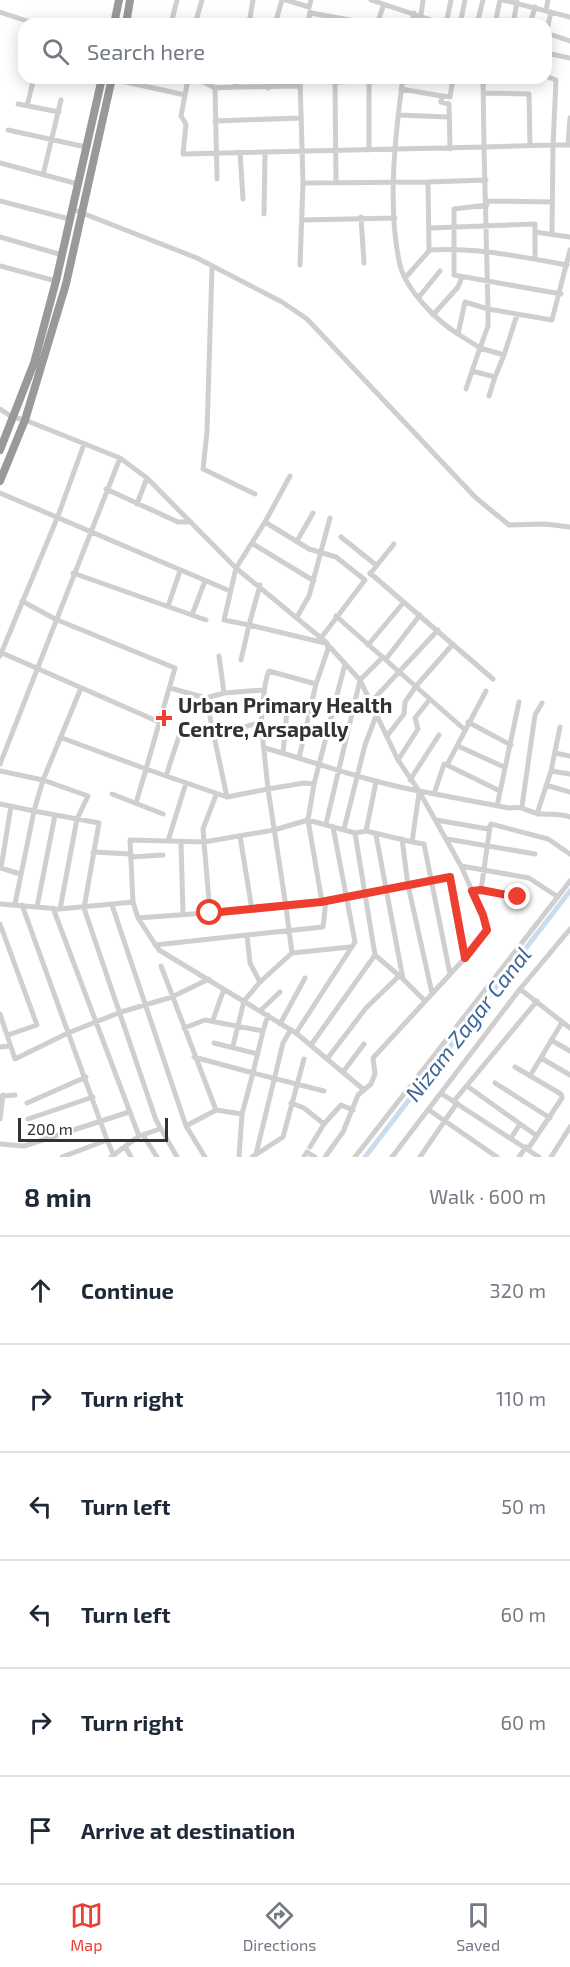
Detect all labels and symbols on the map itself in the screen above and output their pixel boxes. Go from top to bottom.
place label: Urban Primary Health Centre, Arsapally [178,692,392,742]
marker: Urban Primary Health Centre, Arsapally [155,709,173,727]
route end [504,883,530,909]
route start [196,899,222,925]
water label: Nizam Zagar Canal [399,941,536,1106]
scale bar [18,1115,168,1142]

